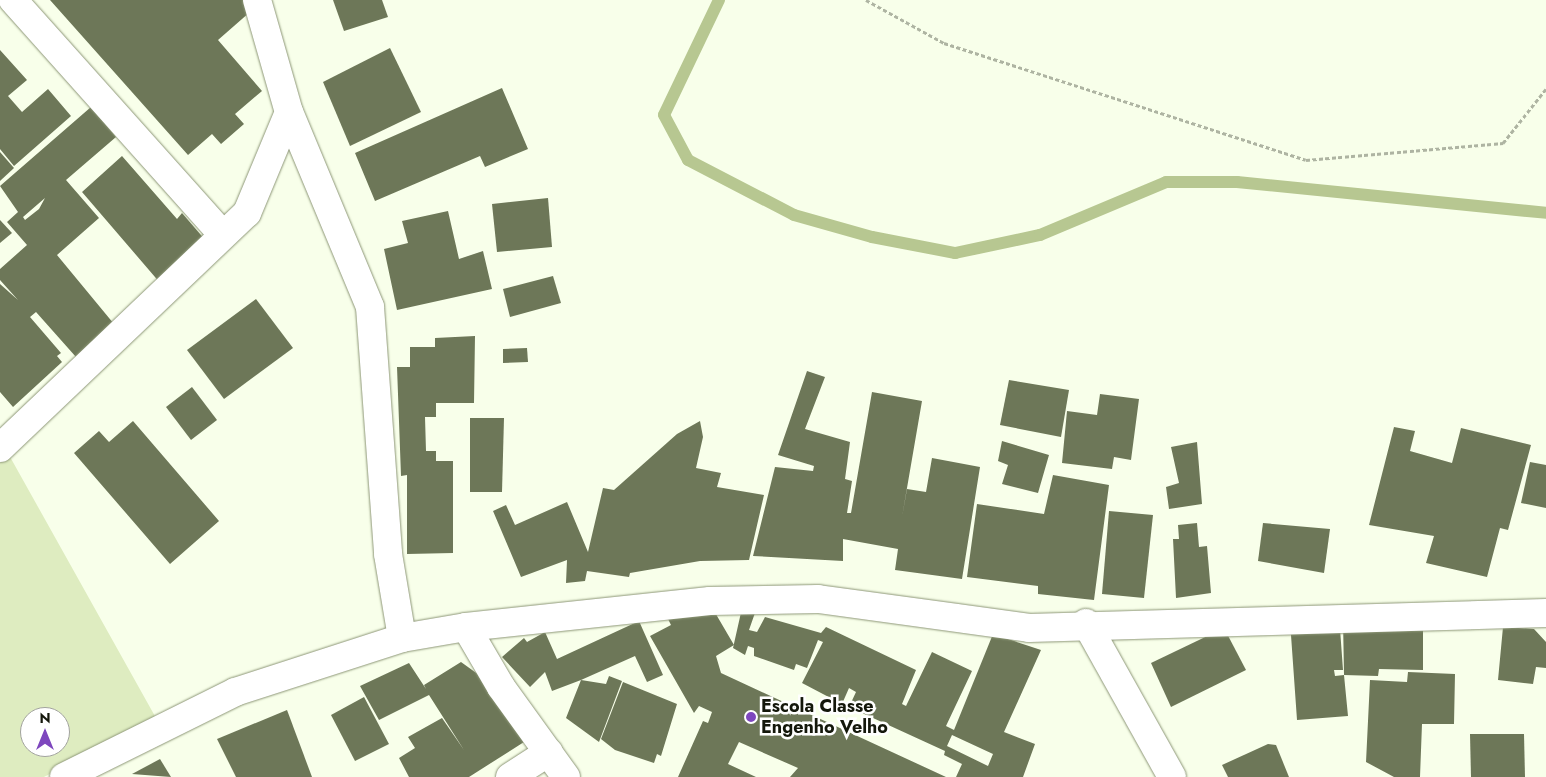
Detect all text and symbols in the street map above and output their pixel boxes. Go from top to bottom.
place label: Escola Classe Engenho Velho [761,696,888,739]
north arrow [20,707,70,757]
text: N [39,708,51,728]
marker: Escola Classe Engenho Velho [745,711,757,723]

